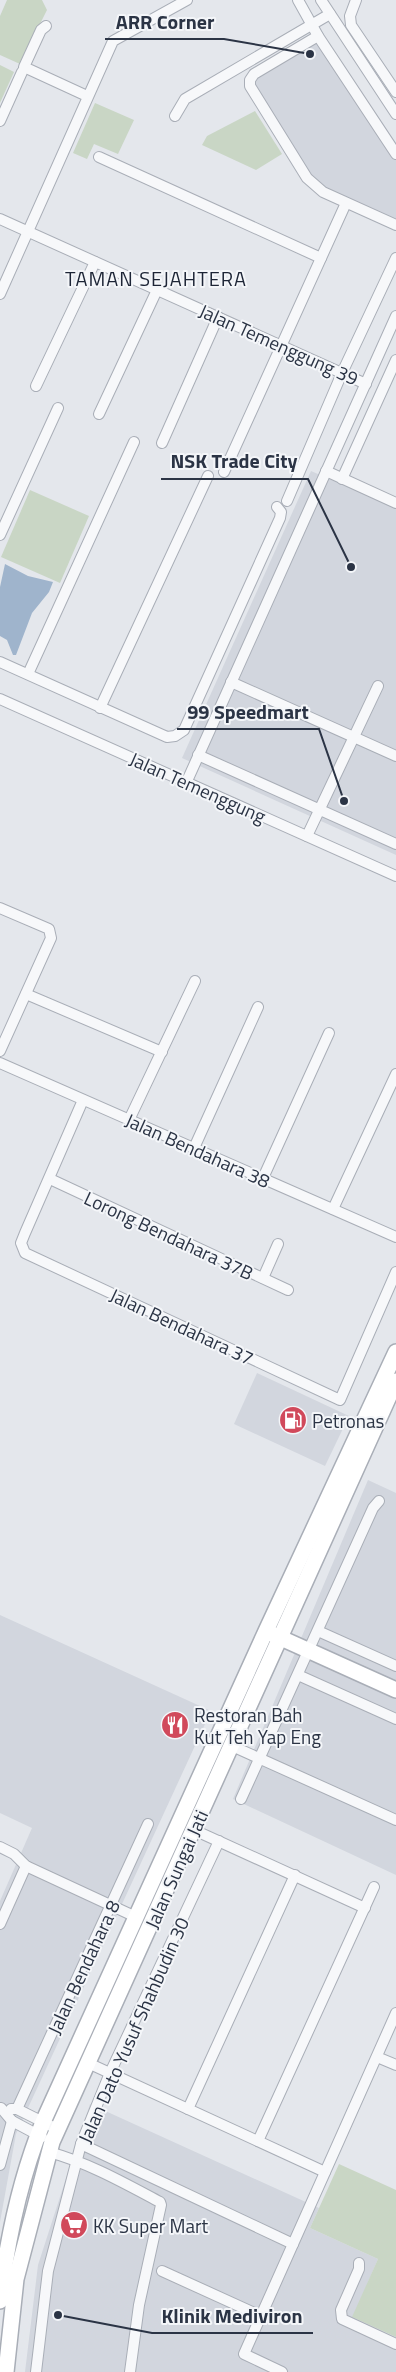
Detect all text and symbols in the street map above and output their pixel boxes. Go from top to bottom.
callout: ARR Corner [105,4,224,39]
text: ARR Corner [116,6,215,37]
district label: TAMAN SEJAHTERA [65,263,247,294]
street label: Jalan Temenggung 39 [195,296,363,392]
callout: NSK Trade City [161,444,308,479]
text: NSK Trade City [170,445,298,476]
callout: 99 Speedmart [177,694,319,729]
text: 99 Speedmart [187,696,309,727]
street label: Jalan Temenggung [125,744,271,830]
street label: Jalan Bendahara 38 [121,1105,275,1195]
street label: Lorong Bendahara 37B [80,1183,258,1287]
street label: Jalan Bendahara 37 [105,1280,259,1372]
fuel station icon: Petronas [278,1405,308,1435]
place label: Petronas [312,1406,385,1435]
place label: Restoran Bah Kut Teh Yap Eng [194,1700,321,1751]
restaurant icon: Restoran Bah Kut Teh Yap Eng [160,1710,190,1740]
street label: Jalan Sungai Jati [137,1805,215,1933]
street label: Jalan Bendahara 8 [39,1895,127,2039]
street label: Jalan Dato Yusuf Shahbudin 30 [70,1912,196,2148]
supermarket icon: KK Super Mart [59,2210,89,2240]
place label: KK Super Mart [93,2211,209,2240]
callout: Klinik Mediviron [152,2298,313,2333]
text: Klinik Mediviron [162,2300,302,2331]

